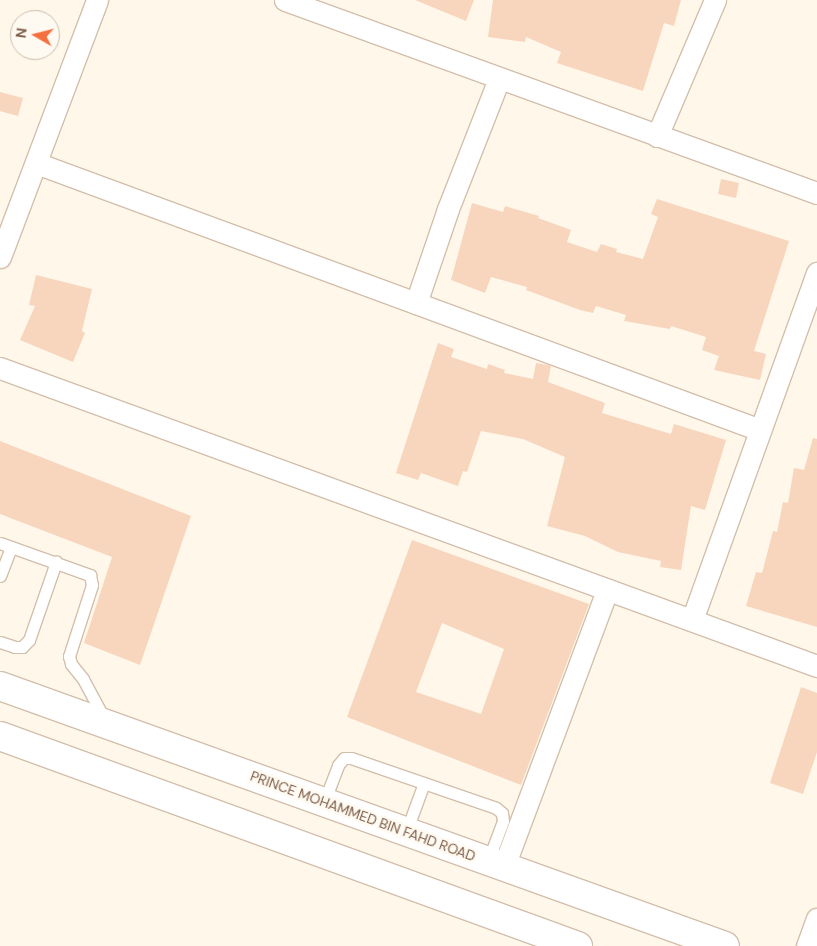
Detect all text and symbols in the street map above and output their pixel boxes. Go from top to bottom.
north arrow [10,10,60,60]
text: N [12,27,31,39]
street label: PRINCE MOHAMMED BIN FAHD ROAD [248,767,478,865]

